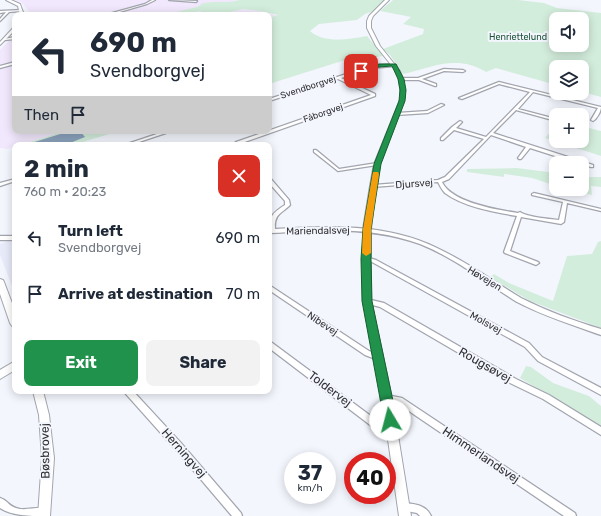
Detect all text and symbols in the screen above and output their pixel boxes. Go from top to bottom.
map controls [549,12,589,196]
button: sound [549,12,589,52]
text: 690 m [90,26,177,59]
icon: left [24,28,76,80]
park label: Henriettelund [489,32,547,42]
pin [344,54,378,88]
text: Svendborgvej [90,60,205,82]
icon: arrive [350,60,372,82]
button: layers [549,60,589,100]
street label: Svendborgvej [279,73,337,101]
street label: Fåborgvej [302,102,344,124]
icon: arrive [67,104,89,126]
text: Then [24,106,59,124]
button: + [549,108,589,148]
text: 2 min [24,155,89,183]
button: close [218,155,260,197]
button: − [549,156,589,196]
street label: Djursvej [395,177,433,191]
text: 760 m · 20:23 [24,184,106,199]
text: Turn left [58,222,123,240]
street label: Mariendalsvej [286,224,350,238]
icon: left [24,227,46,249]
text: 690 m [216,229,260,247]
text: Svendborgvej [58,240,141,255]
street label: Høvejen [465,264,504,294]
icon: arrive [24,283,46,305]
text: Arrive at destination [58,285,213,303]
text: 70 m [226,285,260,303]
street label: Nibevej [305,309,340,338]
street label: Molsvej [468,309,504,336]
button: Exit [24,340,138,386]
button: Share [146,340,260,386]
street label: Rougsøvej [456,344,514,386]
street label: Toldervej [306,368,354,410]
position arrow [369,399,411,441]
street label: Bøsbrovej [38,423,52,479]
street label: Himmerlandsvej [440,424,522,486]
street label: Herningvej [159,426,209,480]
speed limit sign: 40 [344,452,396,504]
text: 37 [298,461,322,485]
text: km/h [298,482,322,494]

